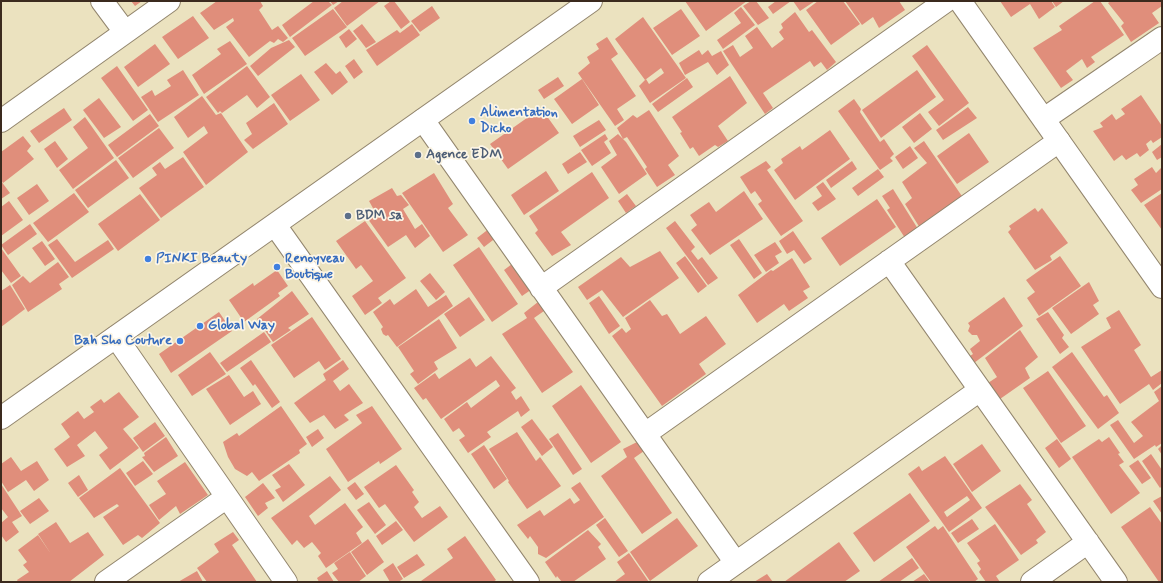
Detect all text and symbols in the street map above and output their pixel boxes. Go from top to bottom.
place label: Alimentation Dicko [480,105,558,138]
marker: Alimentation Dicko [467,116,477,126]
place label: Agence EDM [426,147,502,163]
marker: Agence EDM [413,150,423,160]
place label: BDM sa [356,208,403,224]
marker: BDM sa [343,211,353,221]
place label: PINKI Beauty [156,251,247,267]
place label: Renoyveau Boutique [285,251,345,284]
marker: PINKI Beauty [143,254,153,264]
marker: Renoyveau Boutique [272,262,282,272]
place label: Global Way [208,318,275,334]
marker: Global Way [195,321,205,331]
place label: Bah Sho Couture [74,333,172,349]
marker: Bah Sho Couture [175,336,185,346]

